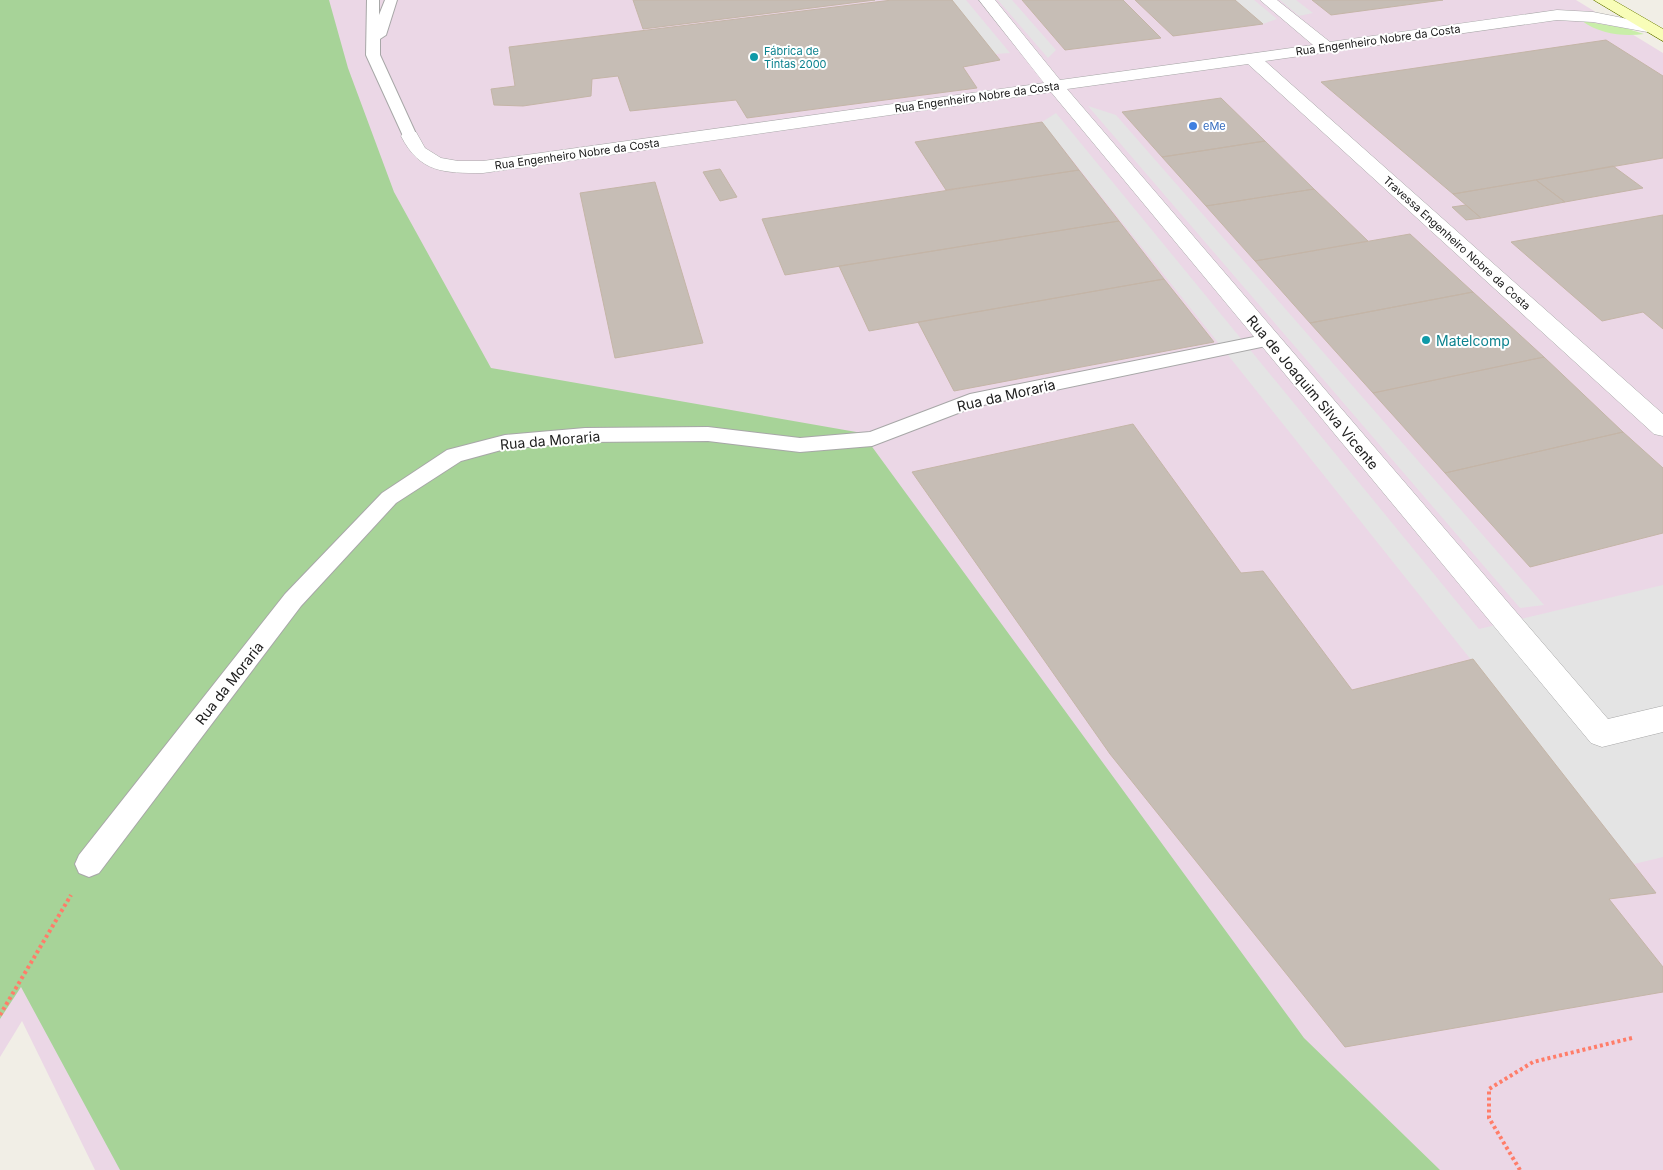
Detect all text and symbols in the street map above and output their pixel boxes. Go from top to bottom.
street label: Rua Engenheiro Nobre da Costa [1295,22,1461,58]
place label: Fábrica de Tintas 2000 [764,44,827,71]
marker: Fábrica de Tintas 2000 [748,51,760,63]
street label: Rua Engenheiro Nobre da Costa [894,79,1060,115]
place label: eMe [1203,119,1226,133]
marker: eMe [1187,120,1199,132]
street label: Rua Engenheiro Nobre da Costa [494,136,660,172]
street label: Travessa Engenheiro Nobre da Costa [1381,173,1533,313]
street label: Rua de Joaquim Silva Vicente [1243,311,1383,473]
place label: Matelcomp [1436,332,1510,349]
marker: Matelcomp [1420,334,1432,346]
street label: Rua da Moraria [955,375,1057,415]
street label: Rua da Moraria [499,427,601,453]
street label: Rua da Moraria [191,638,267,728]

